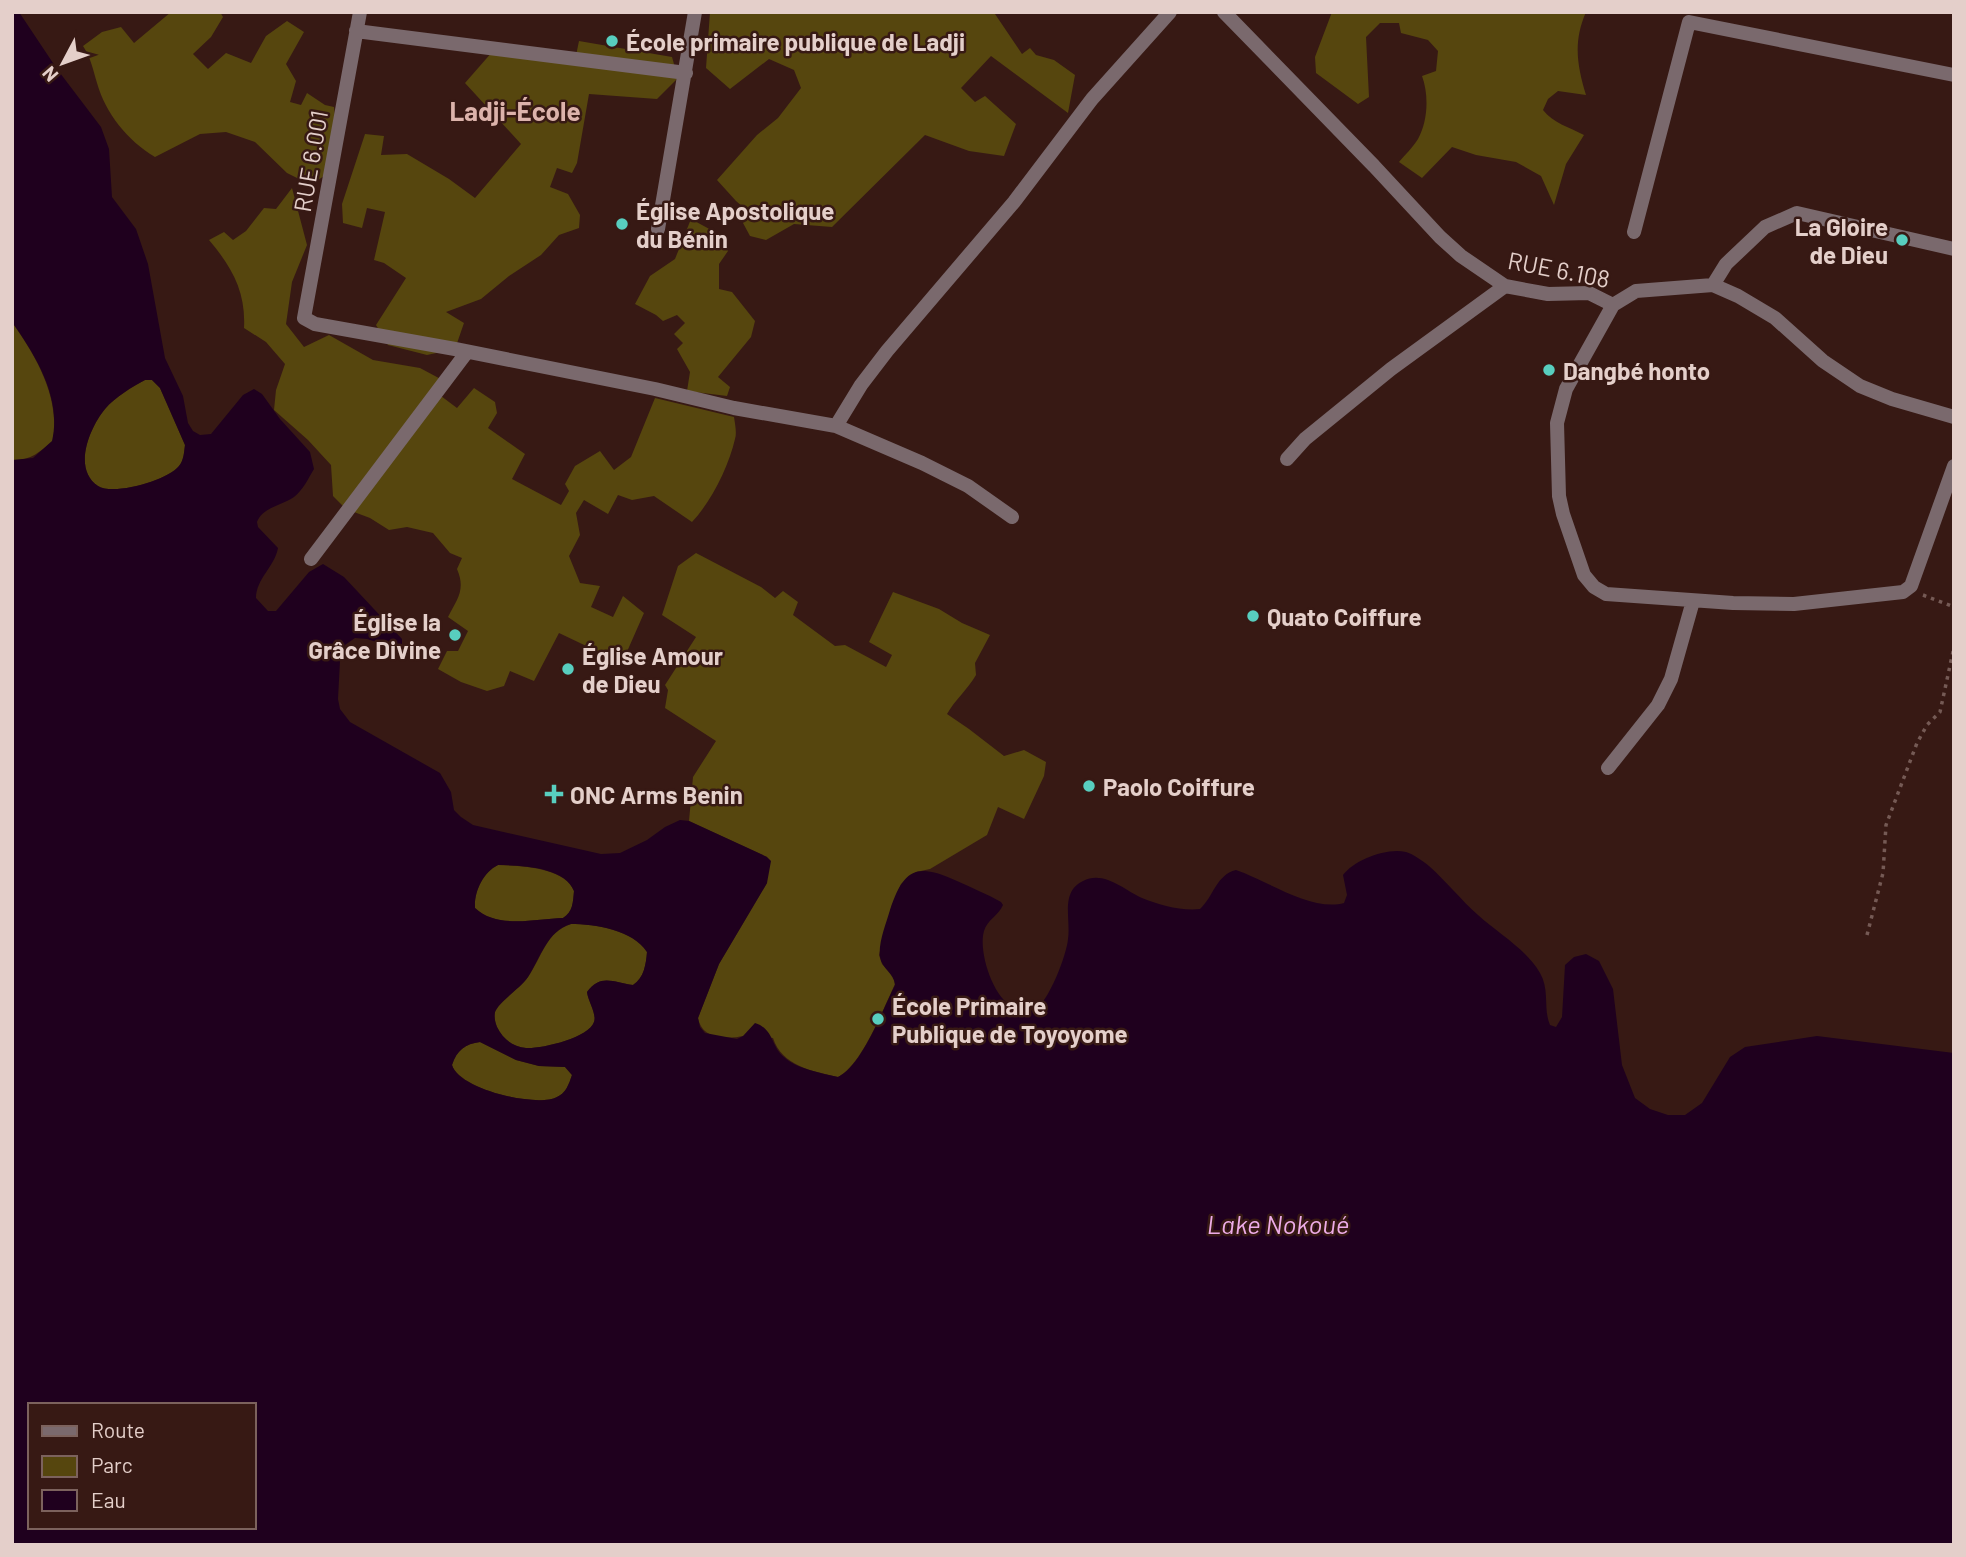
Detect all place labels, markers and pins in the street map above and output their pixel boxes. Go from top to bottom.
place label: École primaire publique de Ladji [626,27,965,56]
marker: École primaire publique de Ladji [604,33,620,49]
place label: Église Apostolique du Bénin [636,196,834,253]
place label: La Gloire de Dieu [1795,212,1888,269]
marker: Église Apostolique du Bénin [614,216,630,232]
marker: La Gloire de Dieu [1894,232,1910,248]
place label: Dangbé honto [1563,356,1710,385]
marker: Dangbé honto [1541,362,1557,378]
place label: Quato Coiffure [1267,602,1422,631]
place label: Église la Grâce Divine [308,607,441,664]
marker: Quato Coiffure [1245,608,1261,624]
marker: Église la Grâce Divine [447,627,463,643]
place label: Église Amour de Dieu [582,641,723,698]
marker: Église Amour de Dieu [560,661,576,677]
place label: Paolo Coiffure [1103,772,1255,801]
marker: Paolo Coiffure [1081,778,1097,794]
place label: ONC Arms Benin [570,780,743,809]
marker: ONC Arms Benin [544,784,564,804]
place label: École Primaire Publique de Toyoyome [892,991,1128,1048]
marker: École Primaire Publique de Toyoyome [870,1011,886,1027]

